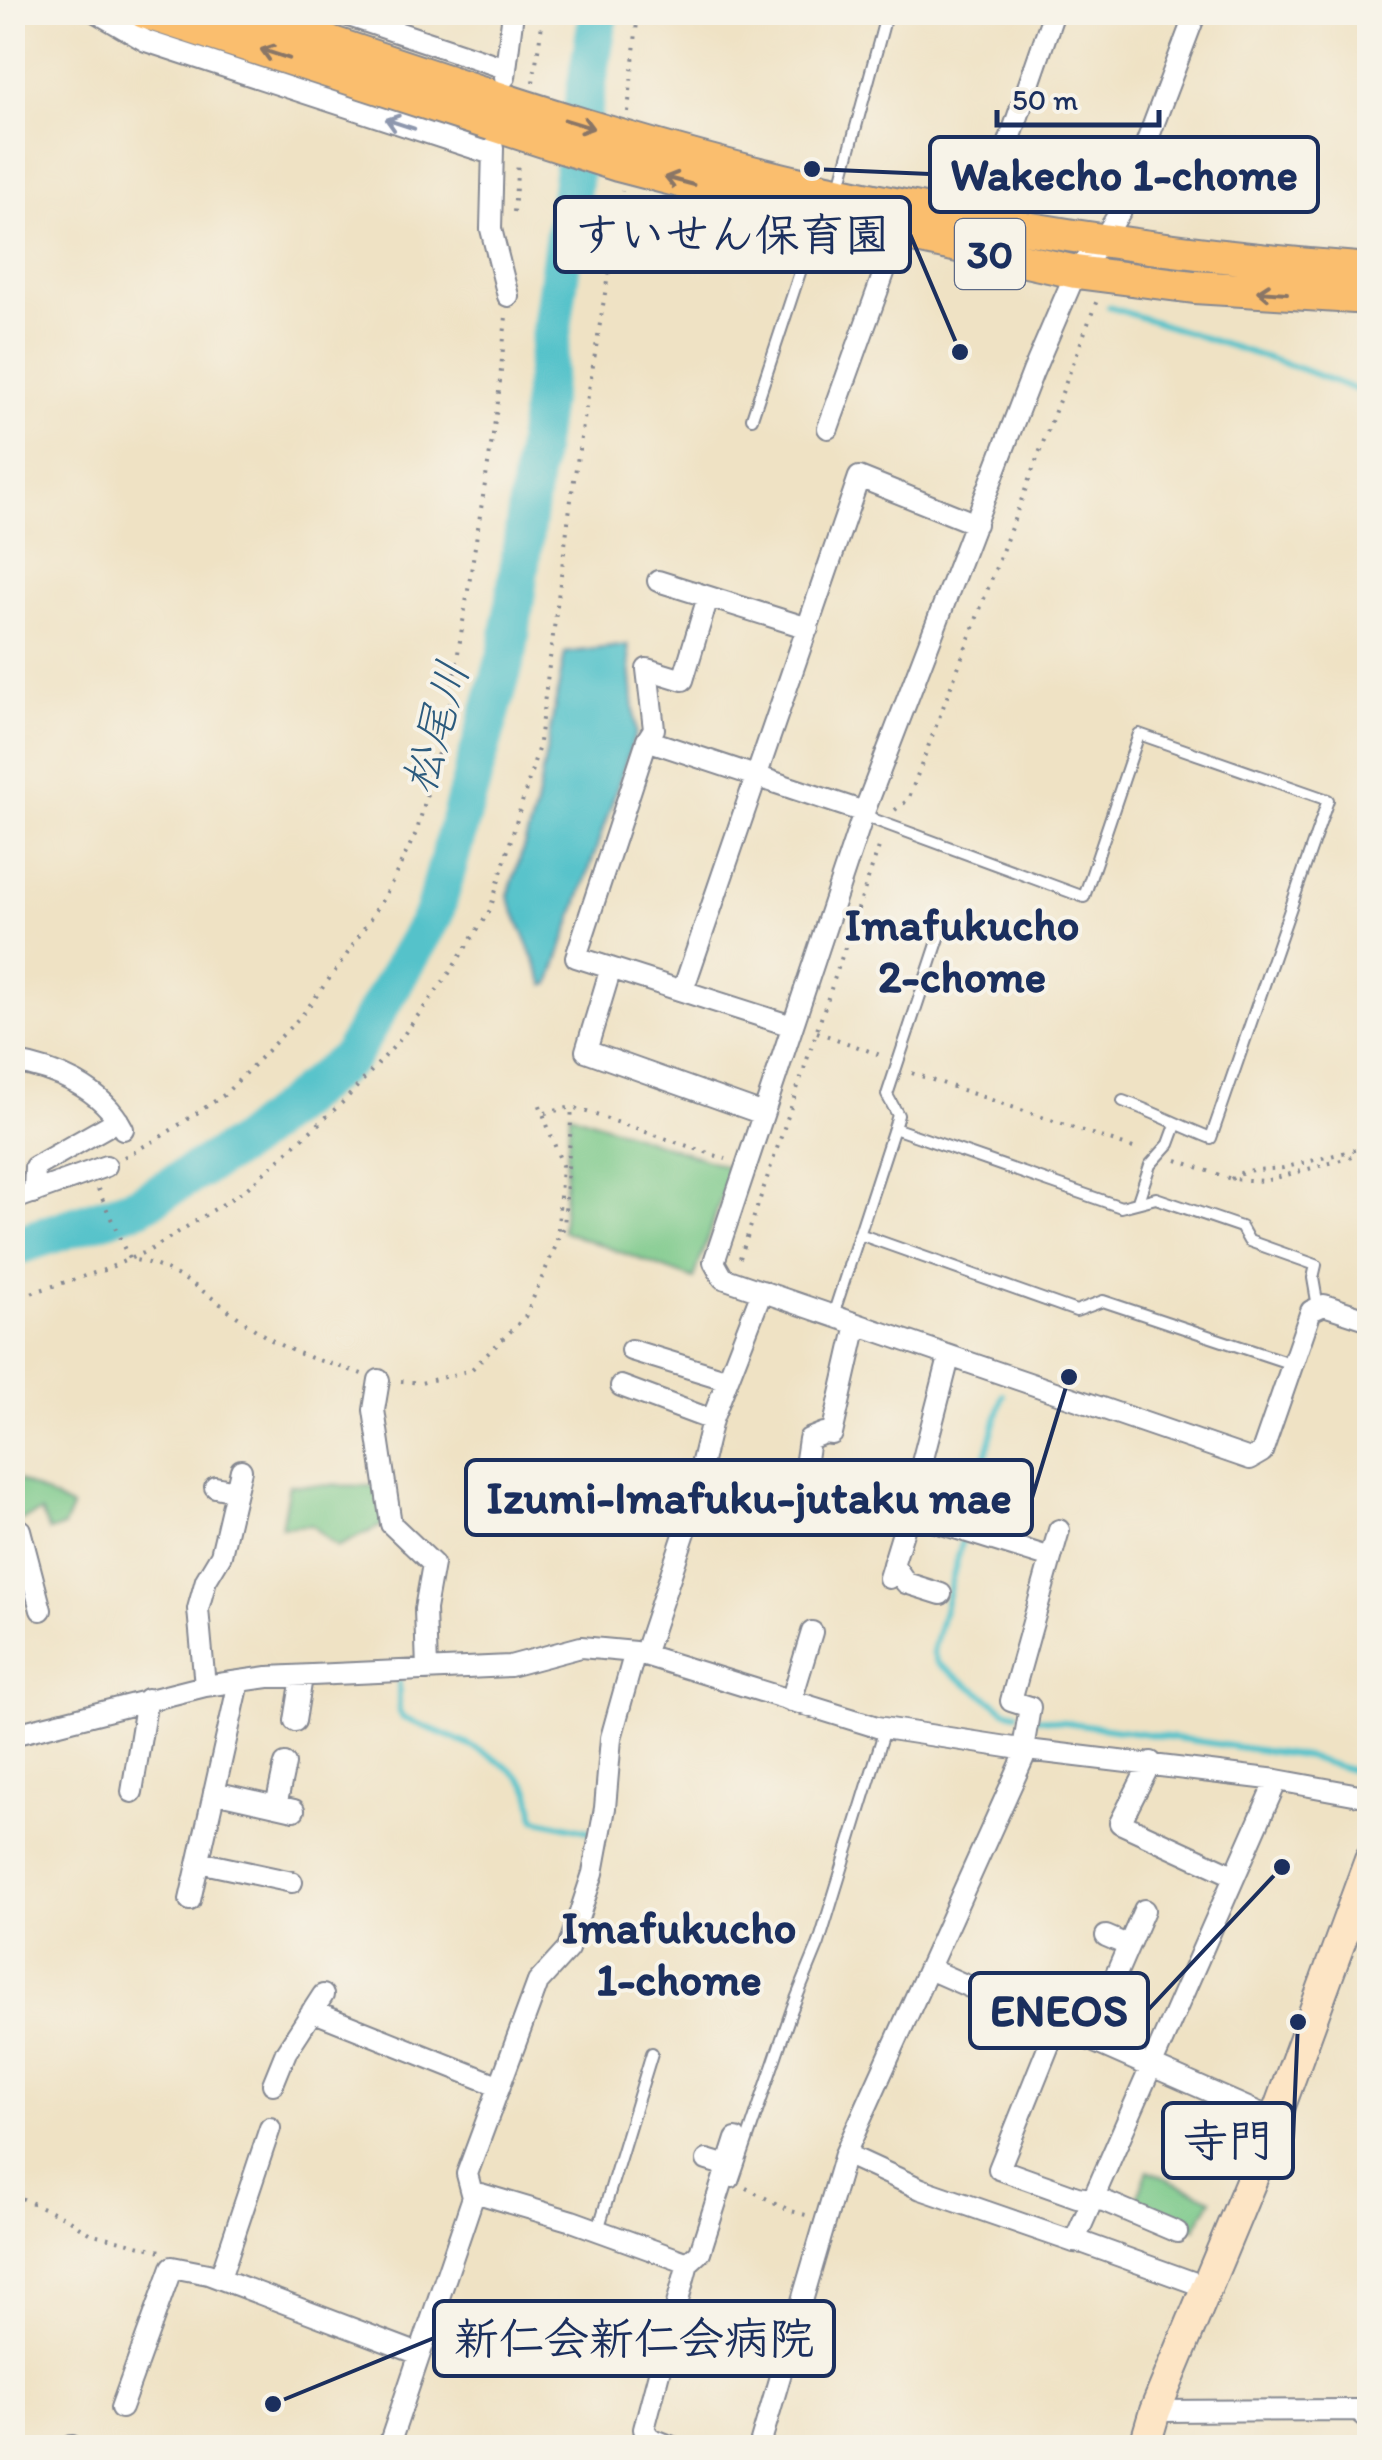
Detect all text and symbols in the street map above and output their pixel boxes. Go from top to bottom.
one-way arrow [259,44,291,62]
scale bar [997,65,1160,127]
text: 50 m [1012,81,1078,118]
one-way arrow [384,113,416,131]
one-way arrow [563,116,594,134]
callout: Wakecho 1-chome [930,137,1318,212]
text: Wakecho 1-chome [950,147,1298,201]
one-way arrow [664,170,695,189]
callout: すいせん保育園 [555,197,910,272]
text: すいせん保育園 [574,207,890,261]
road number: 30 [955,219,1025,289]
one-way arrow [1257,282,1289,301]
water label: 松尾川 [390,655,480,799]
district label: Imafukucho 2-chome [844,897,1080,1003]
callout: Izumi-Imafuku-jutaku mae [466,1460,1032,1535]
text: Izumi-Imafuku-jutaku mae [486,1470,1012,1524]
district label: Imafukucho 1-chome [561,1900,797,2006]
callout: ENEOS [970,1973,1148,2048]
text: ENEOS [990,1983,1128,2037]
callout: 寺門 [1163,2103,1293,2178]
text: 寺門 [1183,2113,1273,2167]
callout: 新仁会新仁会病院 [434,2301,834,2376]
text: 新仁会新仁会病院 [454,2311,814,2365]

